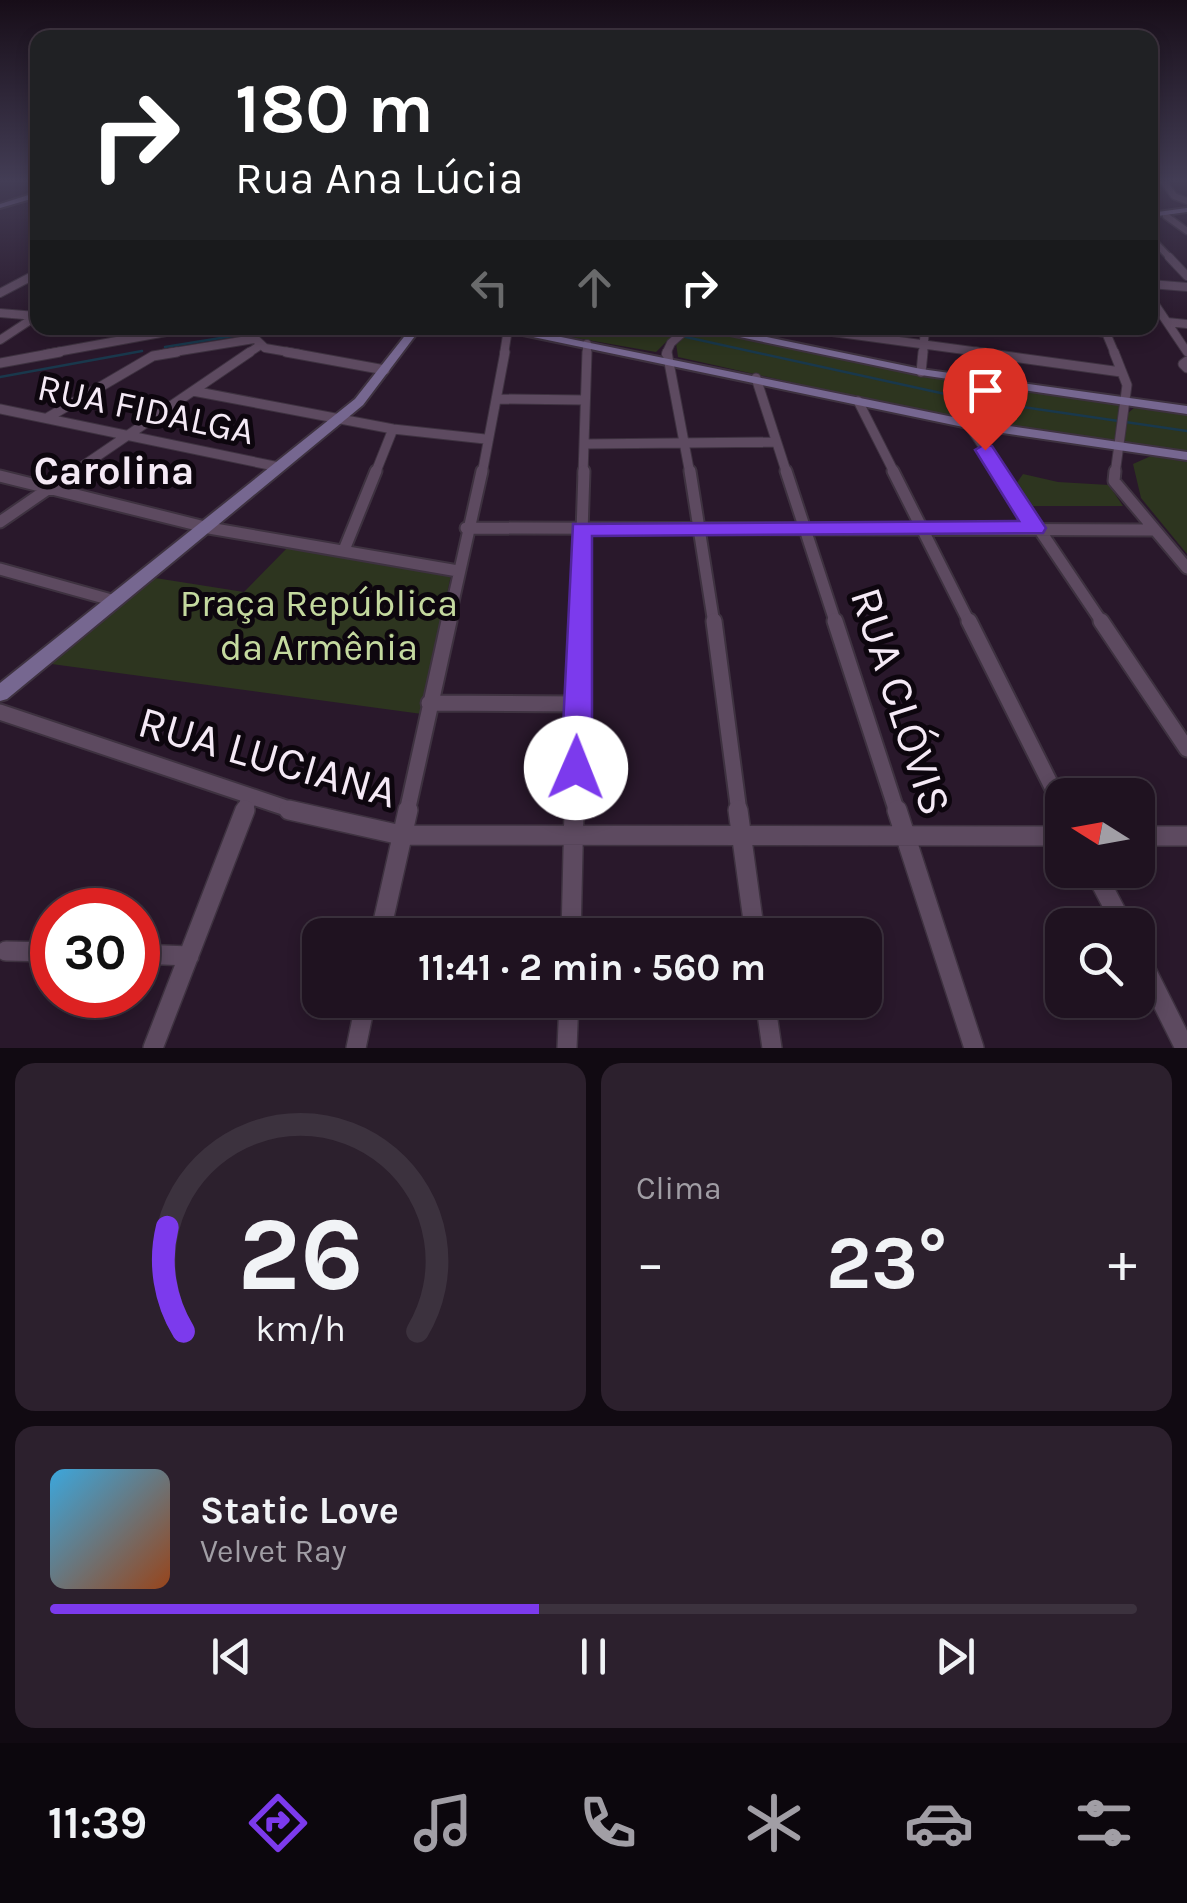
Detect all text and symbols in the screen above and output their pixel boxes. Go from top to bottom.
text: 180 m [235,68,434,150]
icon: right [70,70,200,200]
text: Rua Ana Lúcia [235,152,523,204]
icon: left [462,260,517,315]
icon: ahead [567,260,622,315]
icon: right [672,260,727,315]
pin [943,348,1028,451]
icon: arrive [958,363,1013,418]
street label: RUA FIDALGA [33,365,258,454]
district label: Carolina [34,447,194,494]
park label: Praça República da Armênia [180,581,458,670]
street label: RUA CLÓVIS [840,581,962,822]
street label: RUA LUCIANA [132,695,403,819]
position arrow [524,716,628,820]
north arrow [1045,778,1155,888]
map controls [1045,778,1155,1018]
speed limit sign: 30 [30,888,160,1018]
button: search [1045,908,1155,1018]
text: 11:41 · 2 min · 560 m [418,945,766,990]
text: Clima [636,1170,722,1207]
text: 26 [237,1194,364,1315]
text: 23° [826,1219,947,1307]
text: − [636,1231,665,1295]
text: + [1108,1231,1137,1295]
text: km/h [255,1308,346,1350]
text: Static Love [200,1488,399,1533]
text: Velvet Ray [200,1533,347,1570]
icon: previous [204,1629,259,1684]
icon: pause [566,1629,621,1684]
icon: next [928,1629,983,1684]
icon: directions [243,1788,313,1858]
icon: music [408,1788,478,1858]
icon: phone [573,1788,643,1858]
icon: climate [739,1788,809,1858]
icon: car [904,1788,974,1858]
icon: filters [1069,1788,1139,1858]
text: 11:39 [48,1797,147,1849]

